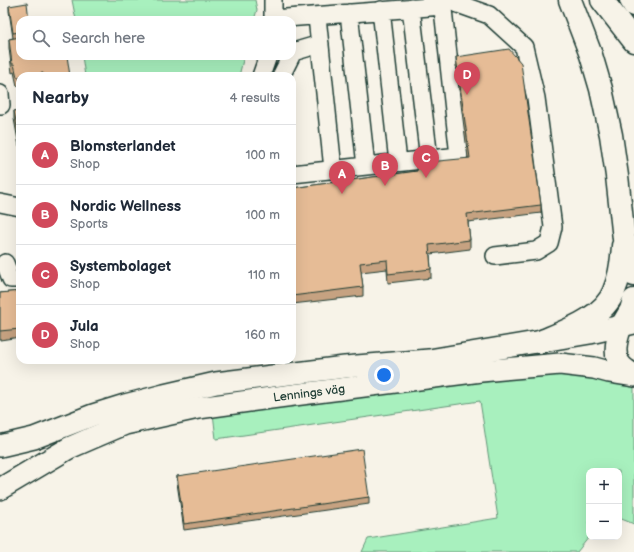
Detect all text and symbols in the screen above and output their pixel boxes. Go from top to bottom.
search box [16,16,296,60]
icon: search [30,27,52,49]
text: Search here [62,29,145,48]
pin: D [454,62,480,95]
text: Nearby [32,88,89,108]
text: 4 results [230,90,280,106]
text: Blomsterlandet [70,137,176,156]
pin: C [413,145,439,178]
text: A [41,147,49,163]
text: 100 m [245,147,280,163]
pin: B [372,153,398,186]
text: Shop [70,156,100,172]
pin: A [329,161,355,194]
text: Nordic Wellness [70,197,181,216]
text: B [40,207,50,223]
text: 100 m [245,207,280,223]
text: Sports [70,216,108,232]
text: Systembolaget [70,257,171,276]
text: C [40,267,50,283]
text: 110 m [248,267,280,283]
text: Shop [70,276,100,292]
text: Jula [70,317,99,336]
text: D [40,327,50,343]
text: 160 m [245,327,280,343]
text: Shop [70,336,100,352]
your location [374,365,394,385]
street label: Lennings väg [272,381,346,406]
map controls [586,468,622,540]
button: + [586,468,622,504]
button: − [586,504,622,540]

